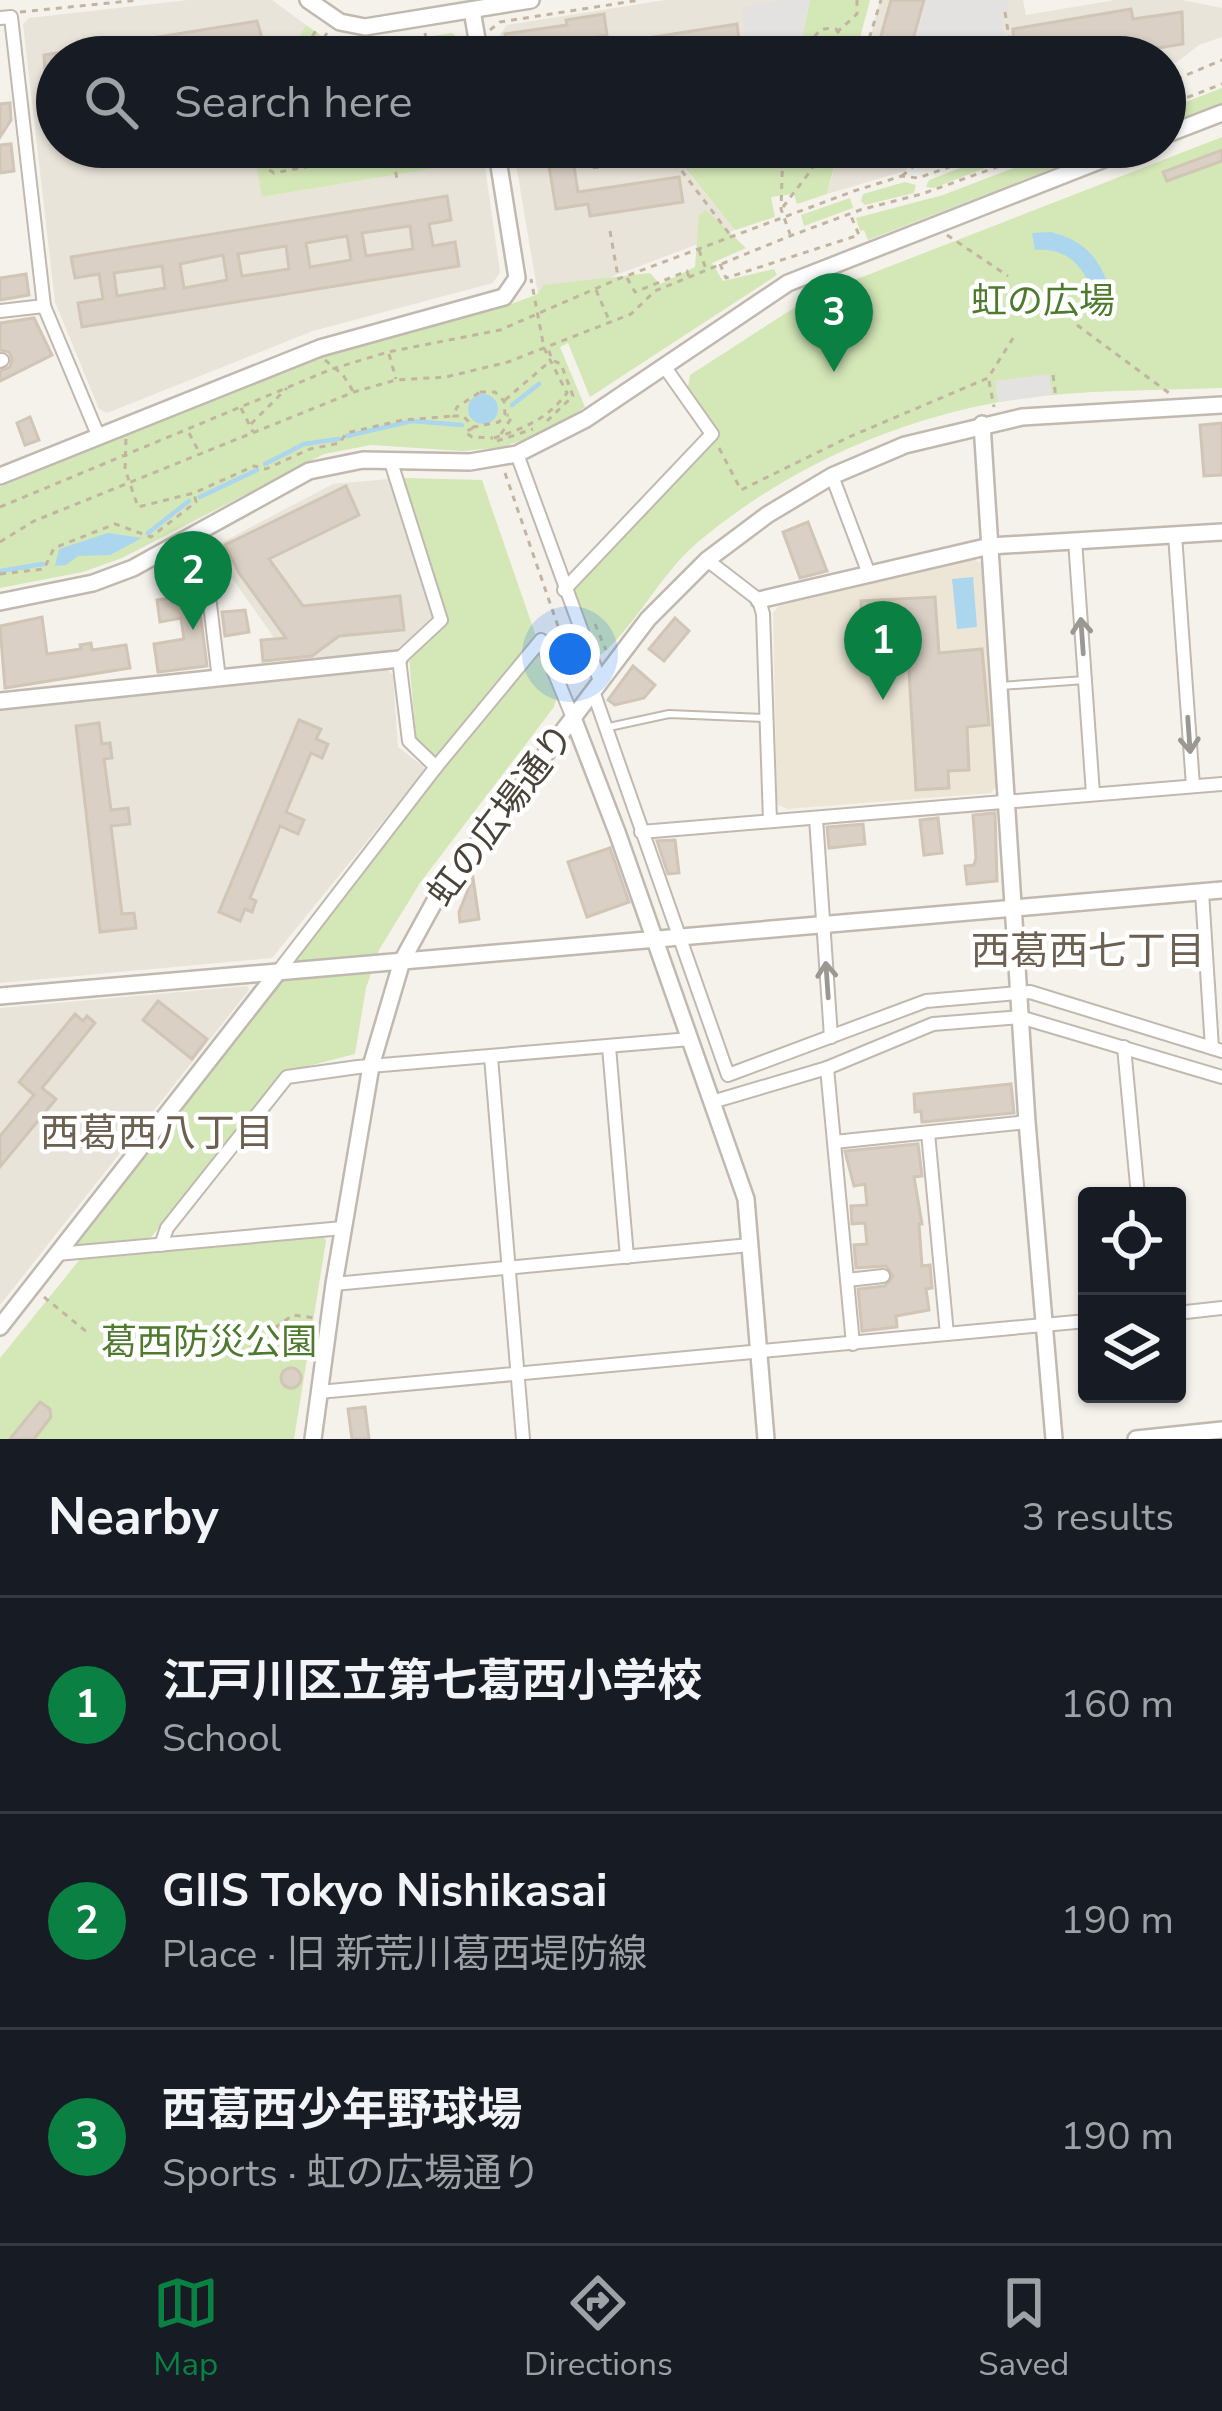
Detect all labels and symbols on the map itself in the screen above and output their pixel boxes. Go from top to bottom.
pin: 3 [795,273,873,372]
park label: 虹の広場 [971,277,1115,326]
pin: 2 [154,531,232,630]
pin: 1 [844,601,922,700]
one-way arrow [1070,617,1093,656]
your location [540,624,600,684]
street label: 虹の広場通り [416,714,586,916]
one-way arrow [1178,715,1201,754]
district label: 西葛西七丁目 [971,925,1205,978]
one-way arrow [815,961,838,1000]
district label: 西葛西八丁目 [40,1107,274,1160]
park label: 葛西防災公園 [101,1318,317,1367]

